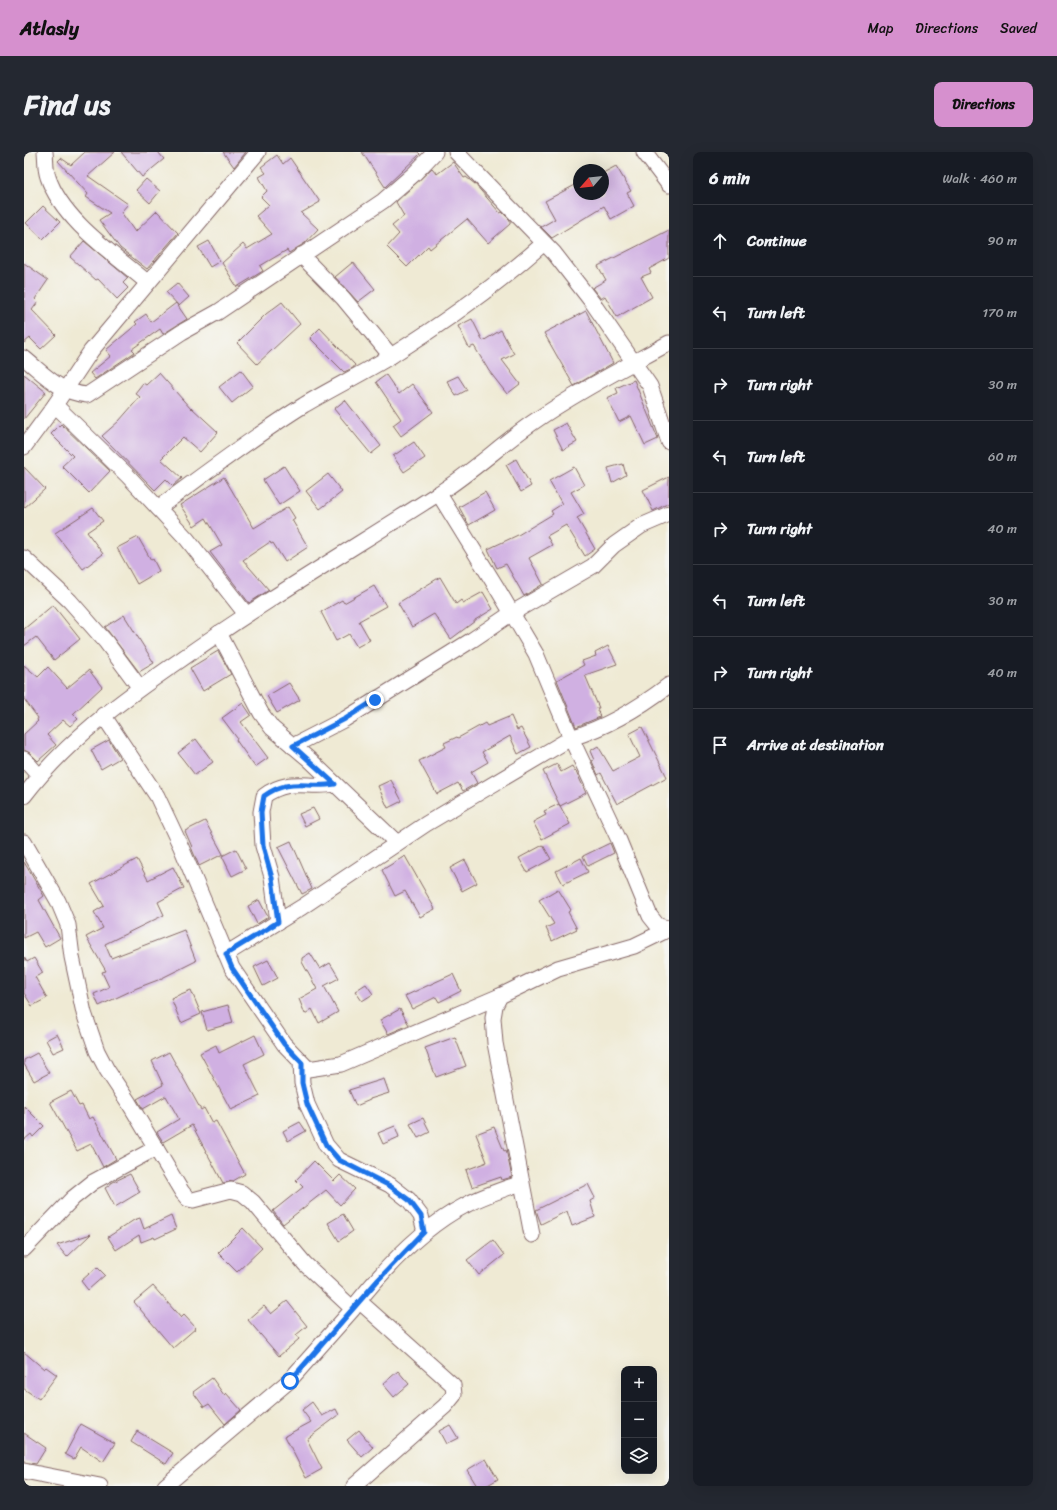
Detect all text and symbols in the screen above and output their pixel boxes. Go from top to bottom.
text: Atlasly [20,12,79,45]
text: Map [867,16,893,41]
text: Directions [915,16,978,41]
text: Saved [1000,16,1037,41]
text: Find us [24,80,111,129]
button: Directions [934,82,1033,127]
text: 6 min [709,163,750,193]
north arrow [573,164,609,200]
text: Walk · 460 m [943,167,1017,190]
text: Continue [747,228,807,254]
text: 90 m [987,229,1017,252]
icon: ahead [709,230,731,252]
text: Turn left [747,300,805,326]
text: 170 m [982,301,1017,324]
icon: left [709,302,731,324]
text: Turn right [747,372,812,398]
text: 30 m [988,373,1017,396]
icon: right [709,374,731,396]
text: Turn left [747,444,805,470]
text: 60 m [988,445,1017,468]
icon: left [709,446,731,468]
text: Turn right [747,516,812,542]
text: 40 m [987,517,1017,540]
icon: right [709,518,731,540]
text: Turn left [747,588,805,614]
text: 30 m [988,589,1017,612]
icon: left [709,590,731,612]
text: Turn right [747,660,812,686]
text: 40 m [987,661,1017,684]
icon: right [709,662,731,684]
route end [366,691,384,709]
text: Arrive at destination [747,732,884,758]
icon: arrive [709,734,731,756]
map controls [621,1366,657,1474]
button: + [621,1366,657,1402]
route start [281,1372,299,1390]
button: − [621,1402,657,1438]
button: layers [621,1438,657,1474]

